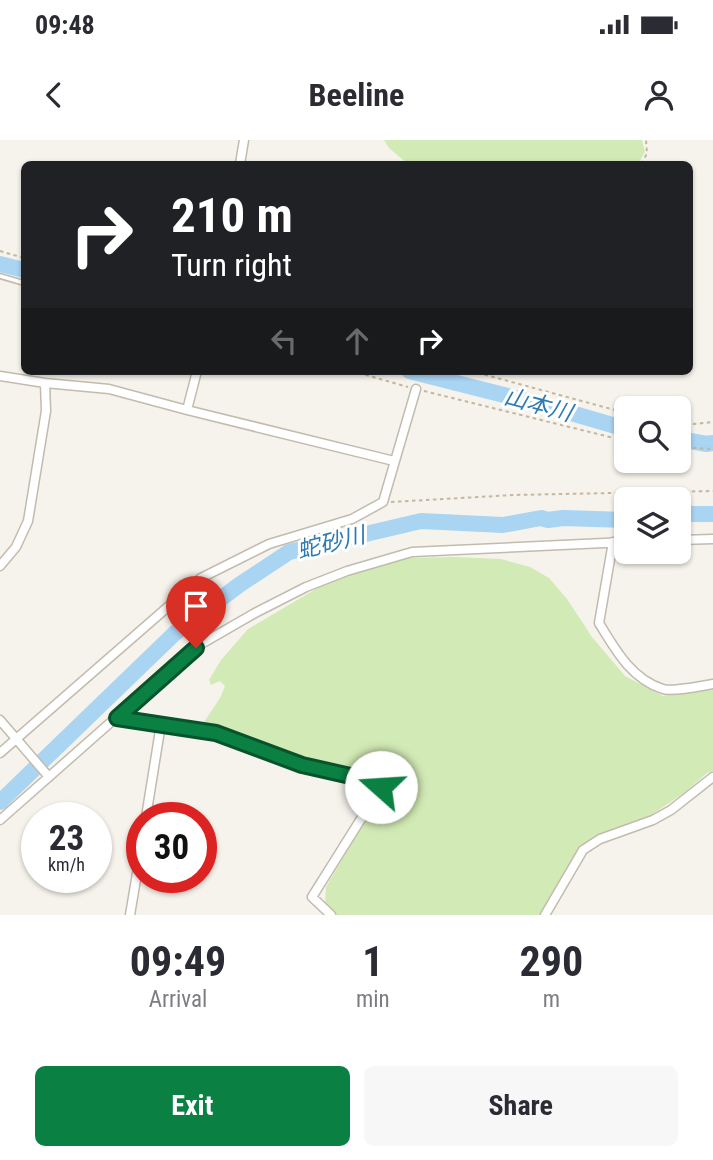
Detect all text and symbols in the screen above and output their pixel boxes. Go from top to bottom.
text: 09:48 [35,10,95,40]
icon: back [35,76,73,114]
text: Beeline [309,76,404,114]
icon: person [640,76,678,114]
text: 210 m [171,187,293,244]
icon: right [56,189,147,280]
text: Turn right [171,246,292,284]
icon: left [265,322,303,360]
icon: ahead [338,322,376,360]
icon: right [411,322,449,360]
water label: 山本川 [501,383,578,428]
map controls [614,396,691,564]
button: search [614,396,691,473]
button: layers [614,487,691,564]
water label: 蛇砂川 [294,521,371,564]
pin [166,576,226,648]
icon: arrive [177,587,215,625]
position arrow [344,750,418,824]
speed limit sign: 30 [126,802,217,893]
text: 23 [49,818,84,859]
text: km/h [48,854,85,875]
text: 09:49 [130,937,226,986]
text: 1 [362,937,383,986]
text: 290 [519,937,583,986]
text: Arrival [149,986,207,1013]
text: min [356,986,390,1013]
text: m [543,986,560,1013]
button: Exit [35,1066,350,1146]
button: Share [364,1066,678,1146]

